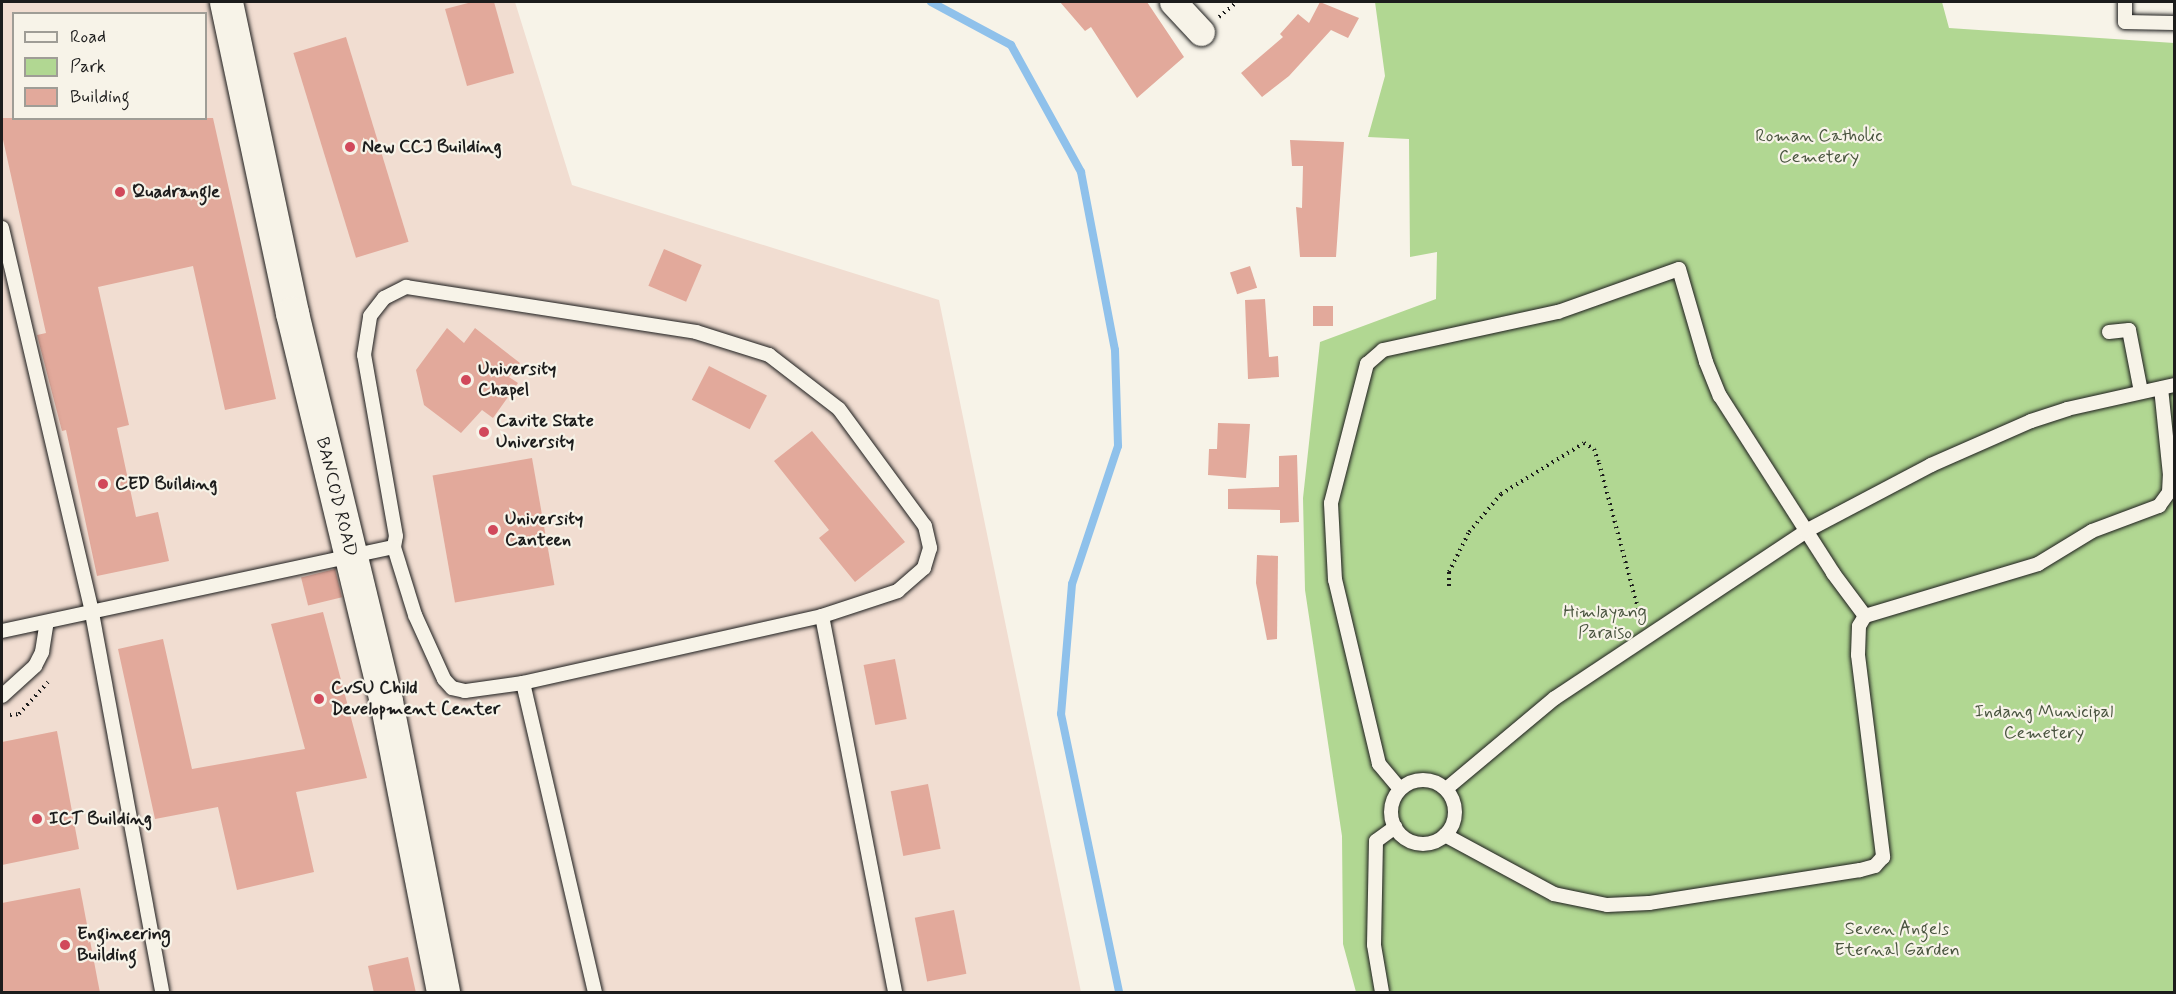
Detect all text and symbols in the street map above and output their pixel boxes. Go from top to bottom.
legend [12,12,207,120]
text: Road [70,25,106,49]
text: Park [70,55,106,79]
text: Building [70,85,130,109]
park label: Roman Catholic Cemetery [1756,126,1882,168]
place label: New CCJ Building [362,136,497,158]
marker: New CCJ Building [343,140,357,154]
place label: Quadrangle [132,181,220,203]
marker: Quadrangle [113,185,127,199]
place label: University Chapel [478,359,556,401]
marker: University Chapel [459,373,473,387]
place label: Cavite State University [496,411,594,454]
marker: Cavite State University [477,425,491,439]
street label: BANCOD ROAD [311,435,361,559]
place label: CED Building [115,473,215,495]
marker: CED Building [96,477,110,491]
place label: University Canteen [505,509,583,552]
marker: University Canteen [486,523,500,537]
park label: Himlayang Paraiso [1563,602,1647,644]
place label: CvSU Child Development Center [331,678,497,720]
marker: CvSU Child Development Center [312,692,326,706]
park label: Indang Municipal Cemetery [1977,702,2111,744]
place label: ICT Building [49,808,147,830]
marker: ICT Building [30,812,44,826]
park label: Seven Angels Eternal Garden [1835,919,1959,962]
place label: Engineering Building [77,924,171,966]
marker: Engineering Building [58,938,72,952]

